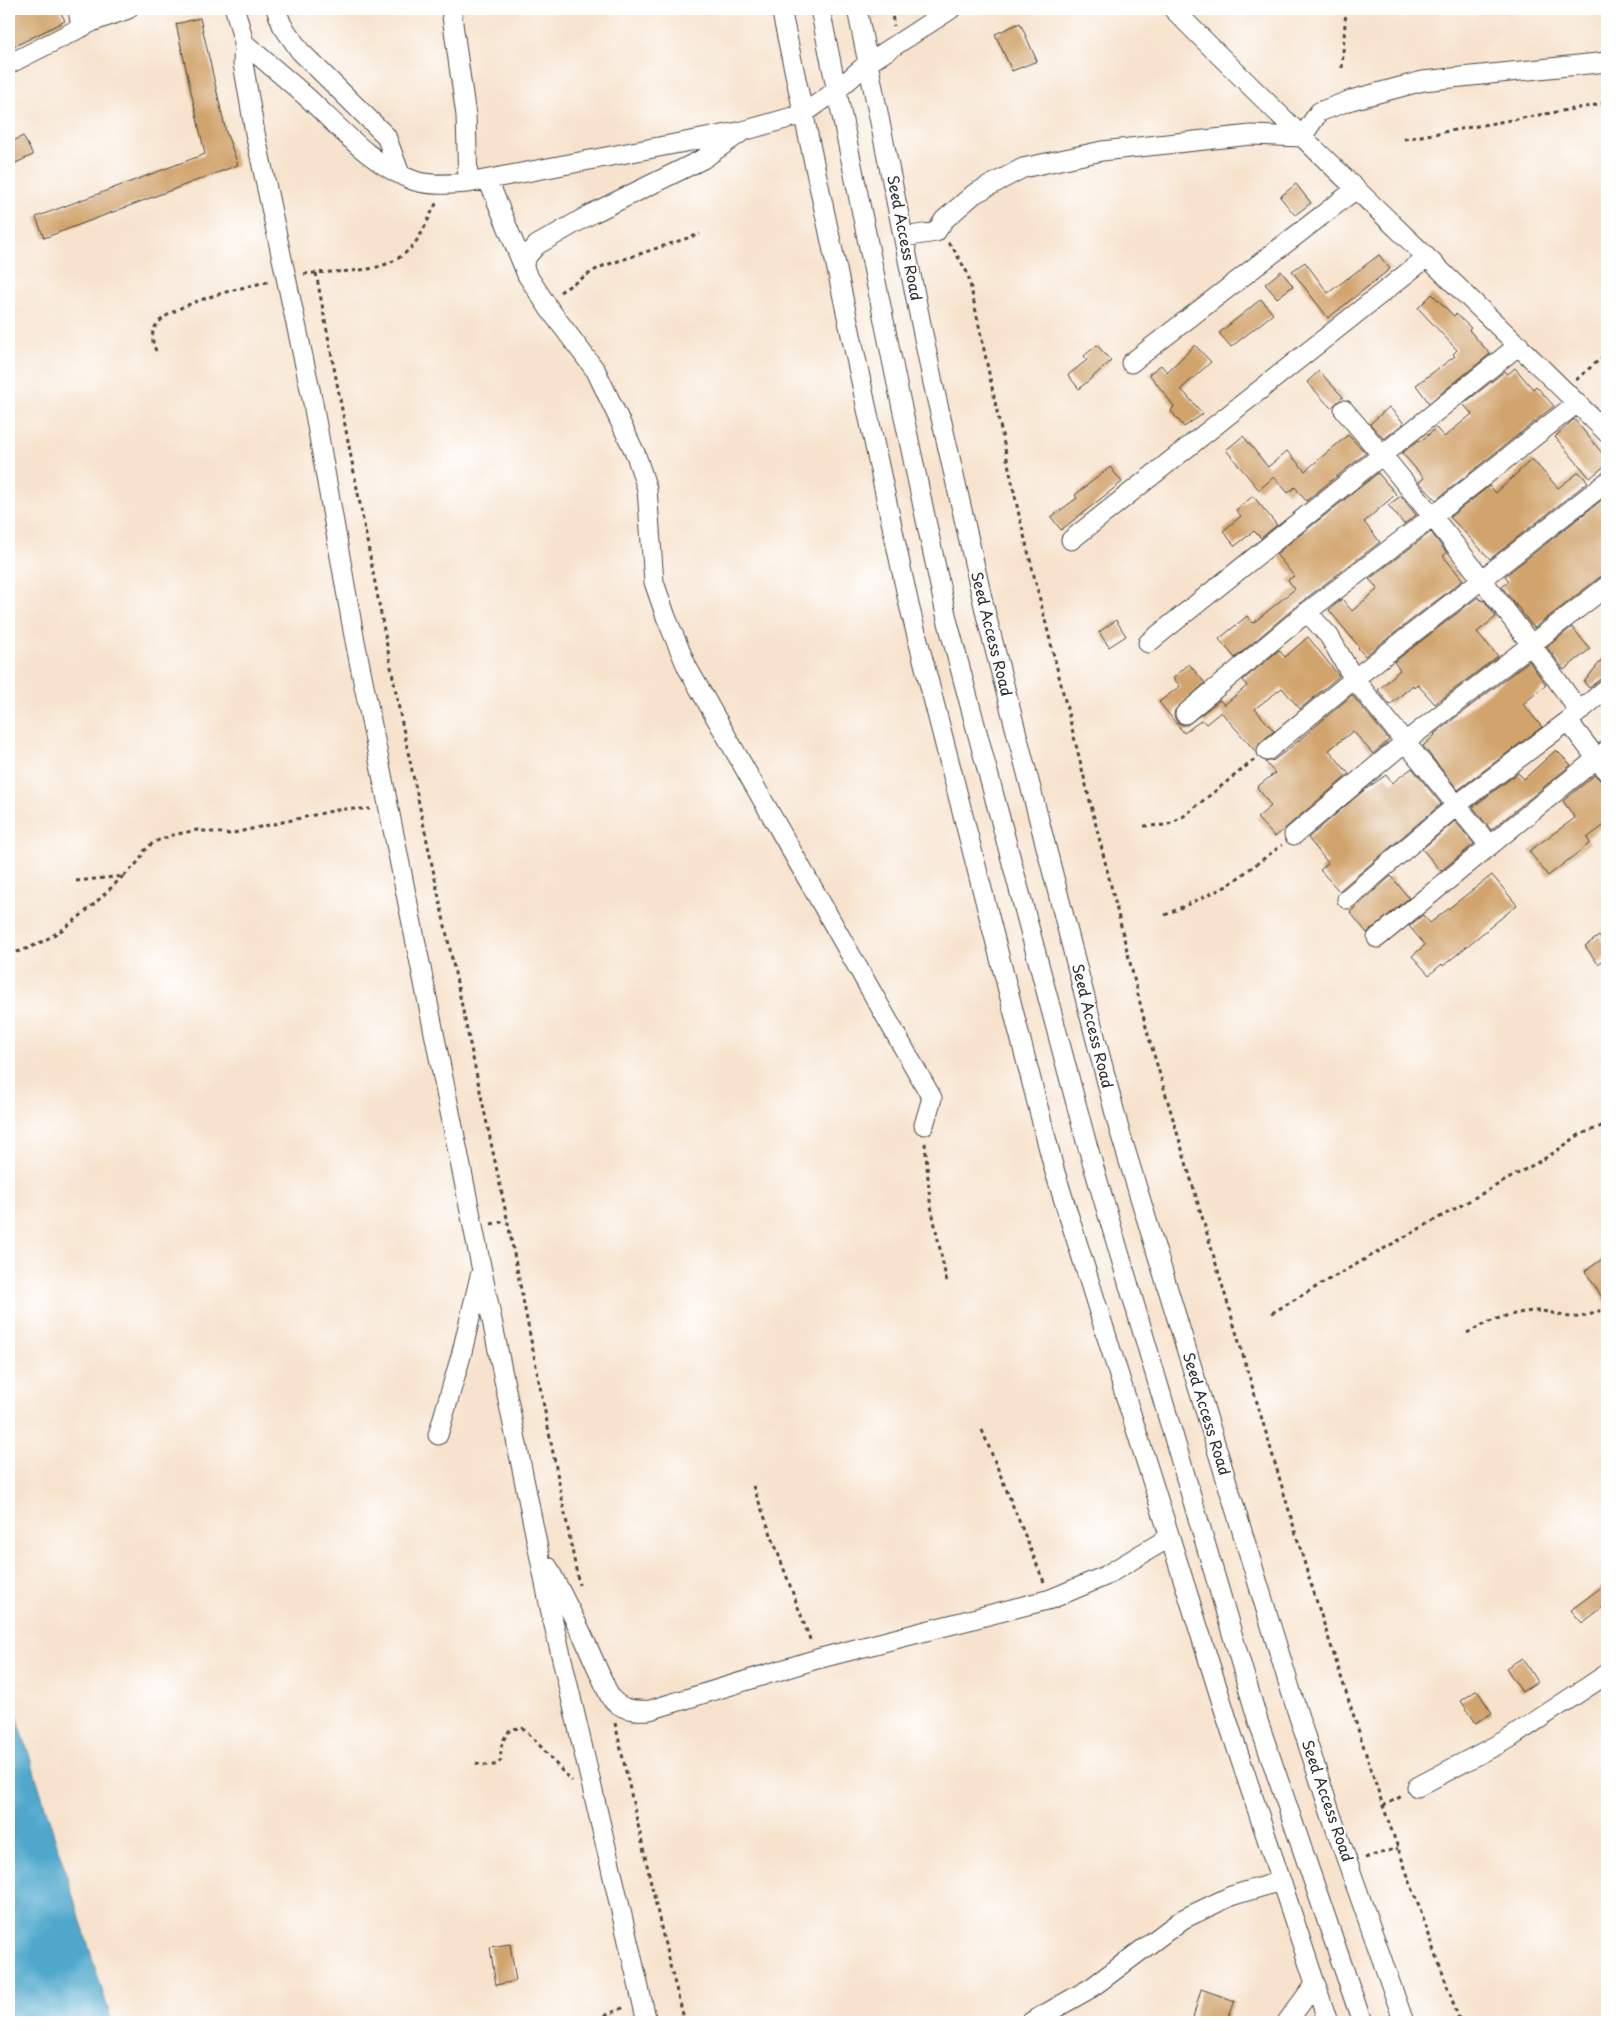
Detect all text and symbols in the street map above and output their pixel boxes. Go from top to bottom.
street label: Seed Access Road [882,173,929,303]
street label: Seed Access Road [966,569,1019,698]
street label: Seed Access Road [1067,961,1120,1090]
street label: Seed Access Road [1178,1349,1237,1478]
street label: Seed Access Road [1297,1736,1360,1865]

